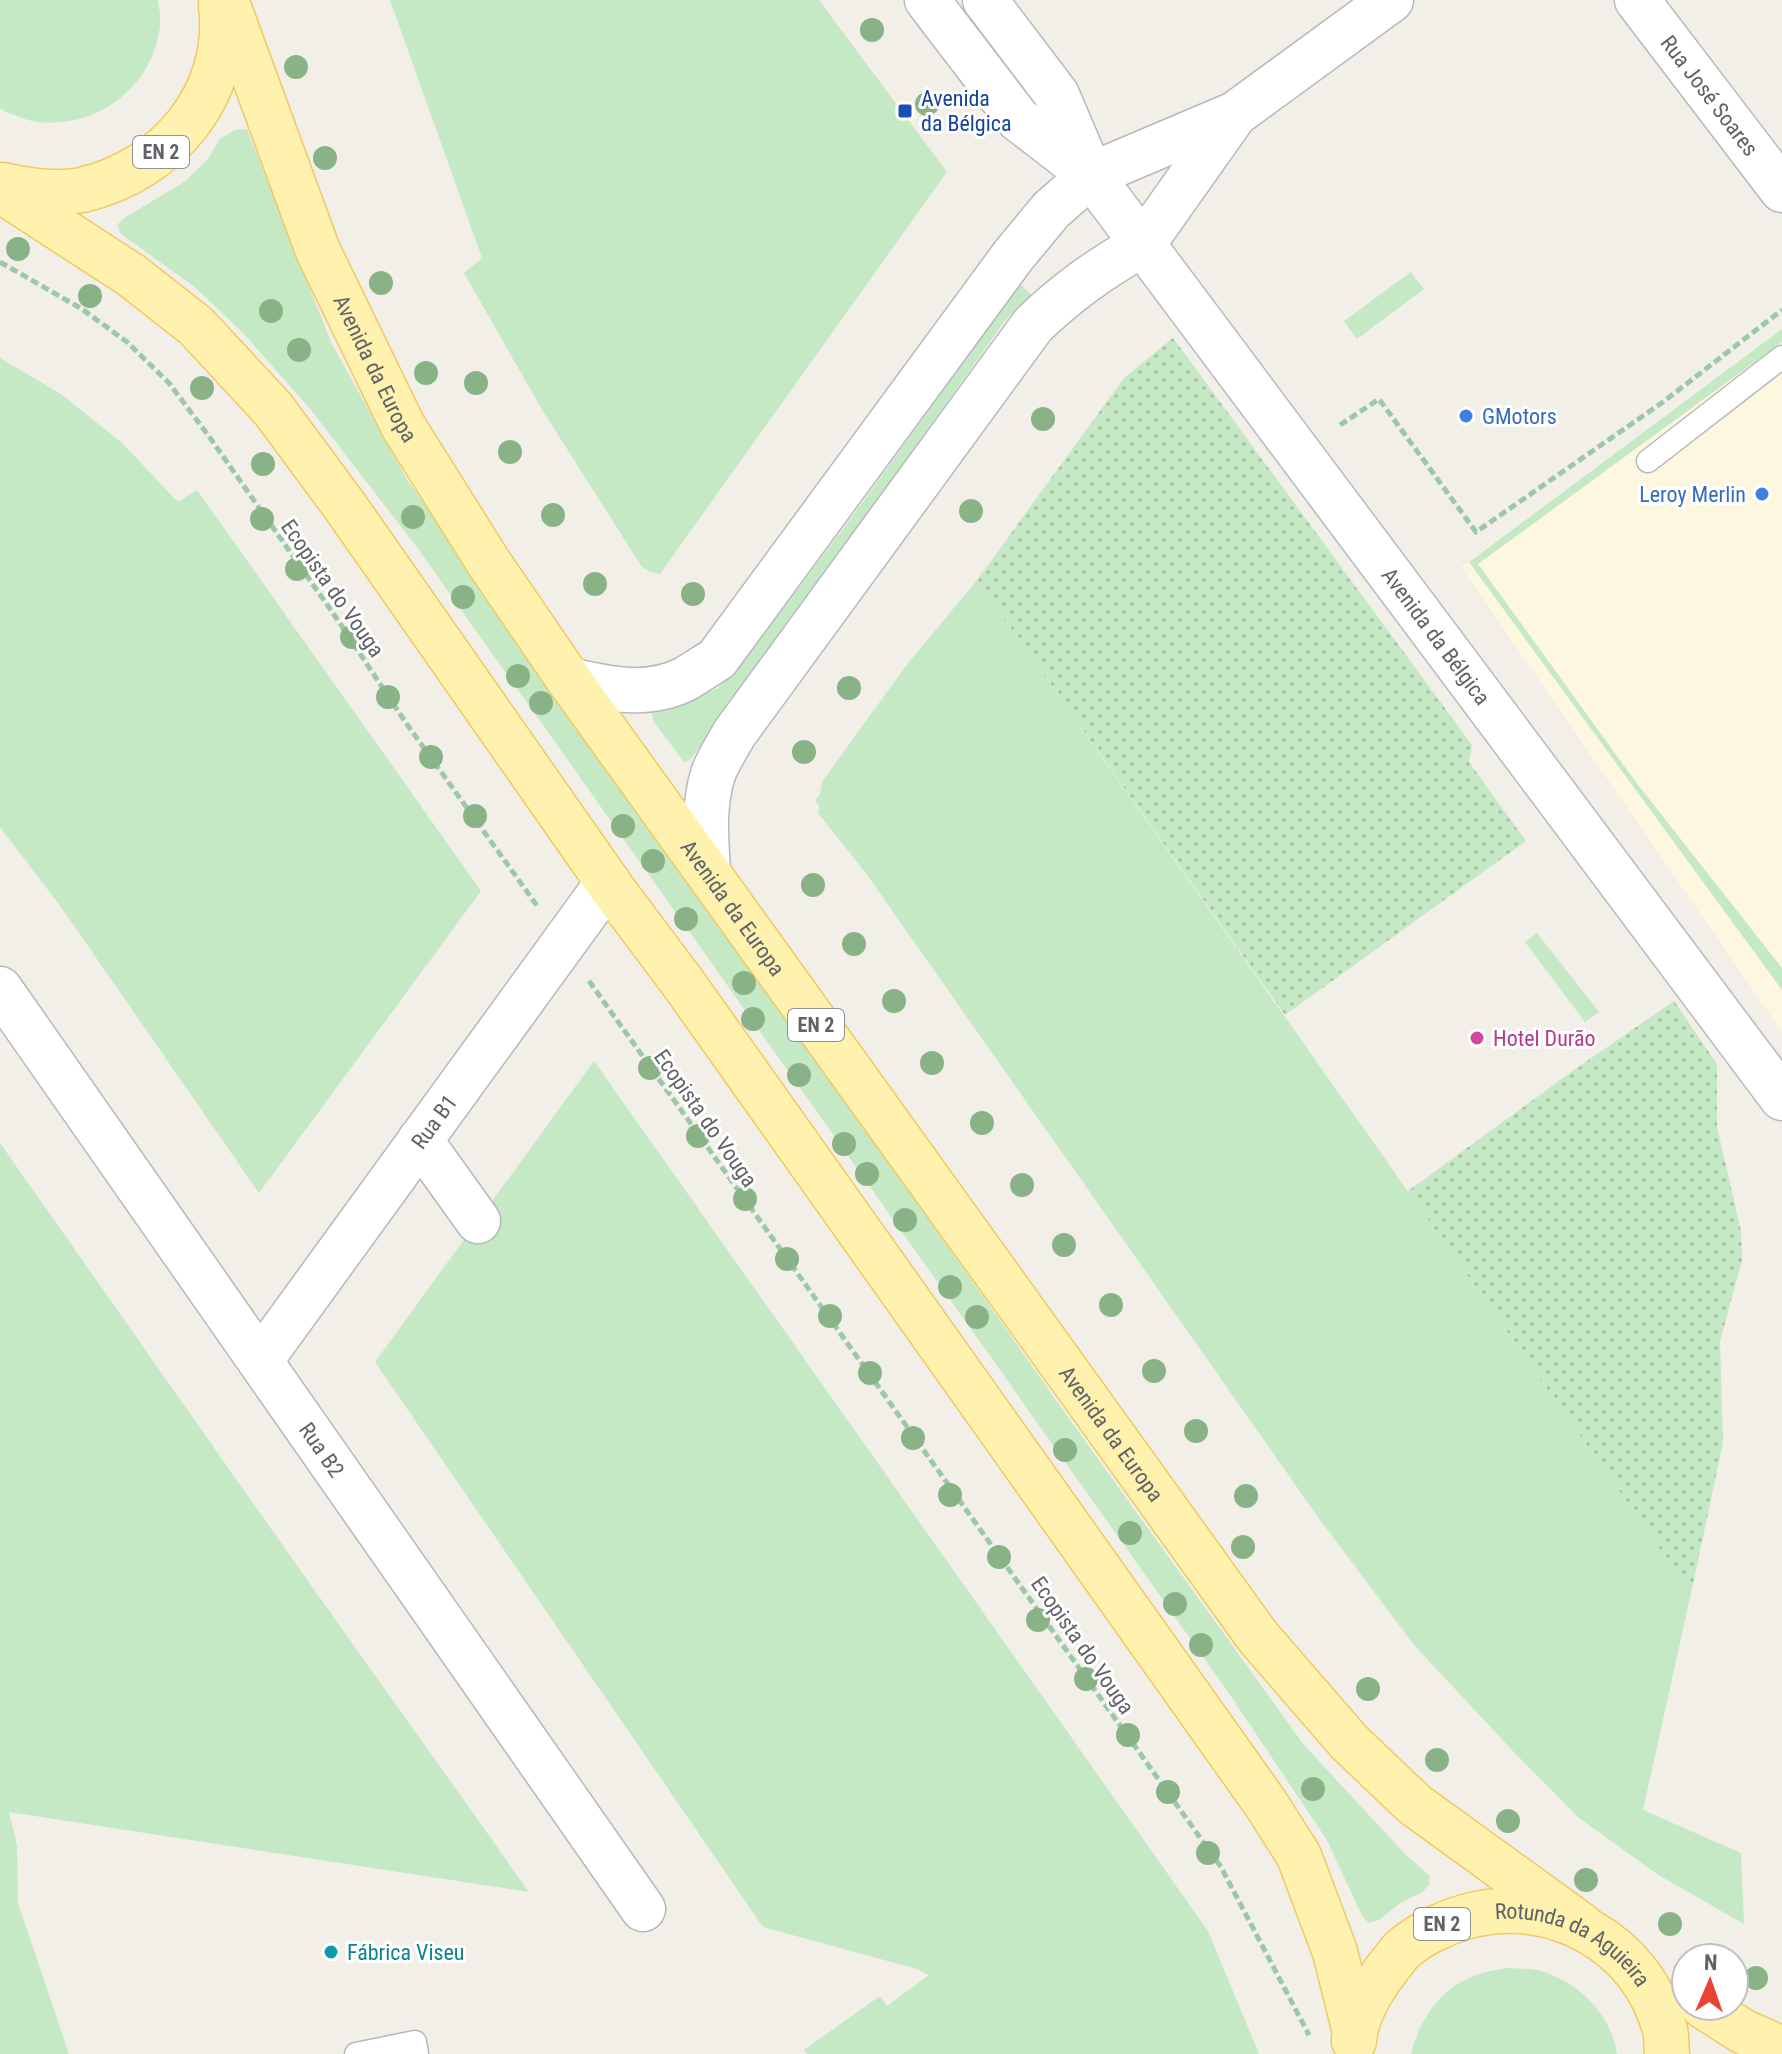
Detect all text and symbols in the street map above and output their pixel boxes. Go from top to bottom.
street label: Rua José Soares [1656,31,1763,161]
place label: Avenida da Bélgica [921,86,1011,136]
marker: Avenida da Bélgica [896,102,914,120]
road number: EN 2 [133,136,189,168]
street label: Avenida da Europa [328,291,422,447]
place label: GMotors [1482,404,1557,429]
marker: GMotors [1457,407,1475,425]
place label: Leroy Merlin [1639,482,1746,507]
marker: Leroy Merlin [1753,485,1771,503]
street label: Ecopista do Vouga [276,515,389,662]
street label: Avenida da Bélgica [1376,563,1495,710]
street label: Avenida da Europa [675,835,790,981]
road number: EN 2 [788,1009,844,1041]
place label: Hotel Durão [1493,1026,1596,1051]
marker: Hotel Durão [1468,1029,1486,1047]
street label: Ecopista do Vouga [649,1045,762,1192]
street label: Rua B1 [406,1090,462,1154]
street label: Avenida da Europa [1054,1361,1168,1507]
street label: Rua B2 [294,1418,349,1482]
street label: Ecopista do Vouga [1026,1572,1139,1719]
street label: Rotunda da Aguieira [1494,1899,1655,1991]
road number: EN 2 [1414,1908,1470,1940]
place label: Fábrica Viseu [347,1940,464,1965]
north arrow [1670,1942,1750,2022]
marker: Fábrica Viseu [322,1943,340,1961]
text: N [1704,1950,1718,1975]

